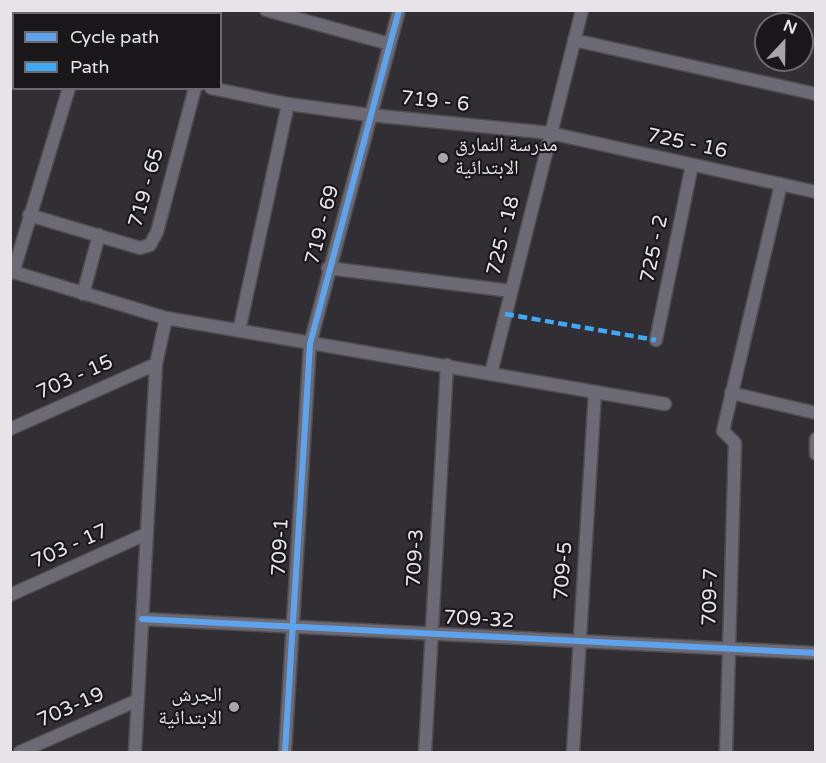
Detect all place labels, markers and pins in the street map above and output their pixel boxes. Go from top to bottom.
place label: مدرسة النمارق الابتدائية [455,134,558,181]
marker: مدرسة النمارق الابتدائية [436,151,450,165]
place label: الجرش الابتدائية [158,684,222,731]
marker: الجرش الابتدائية [227,700,241,714]

